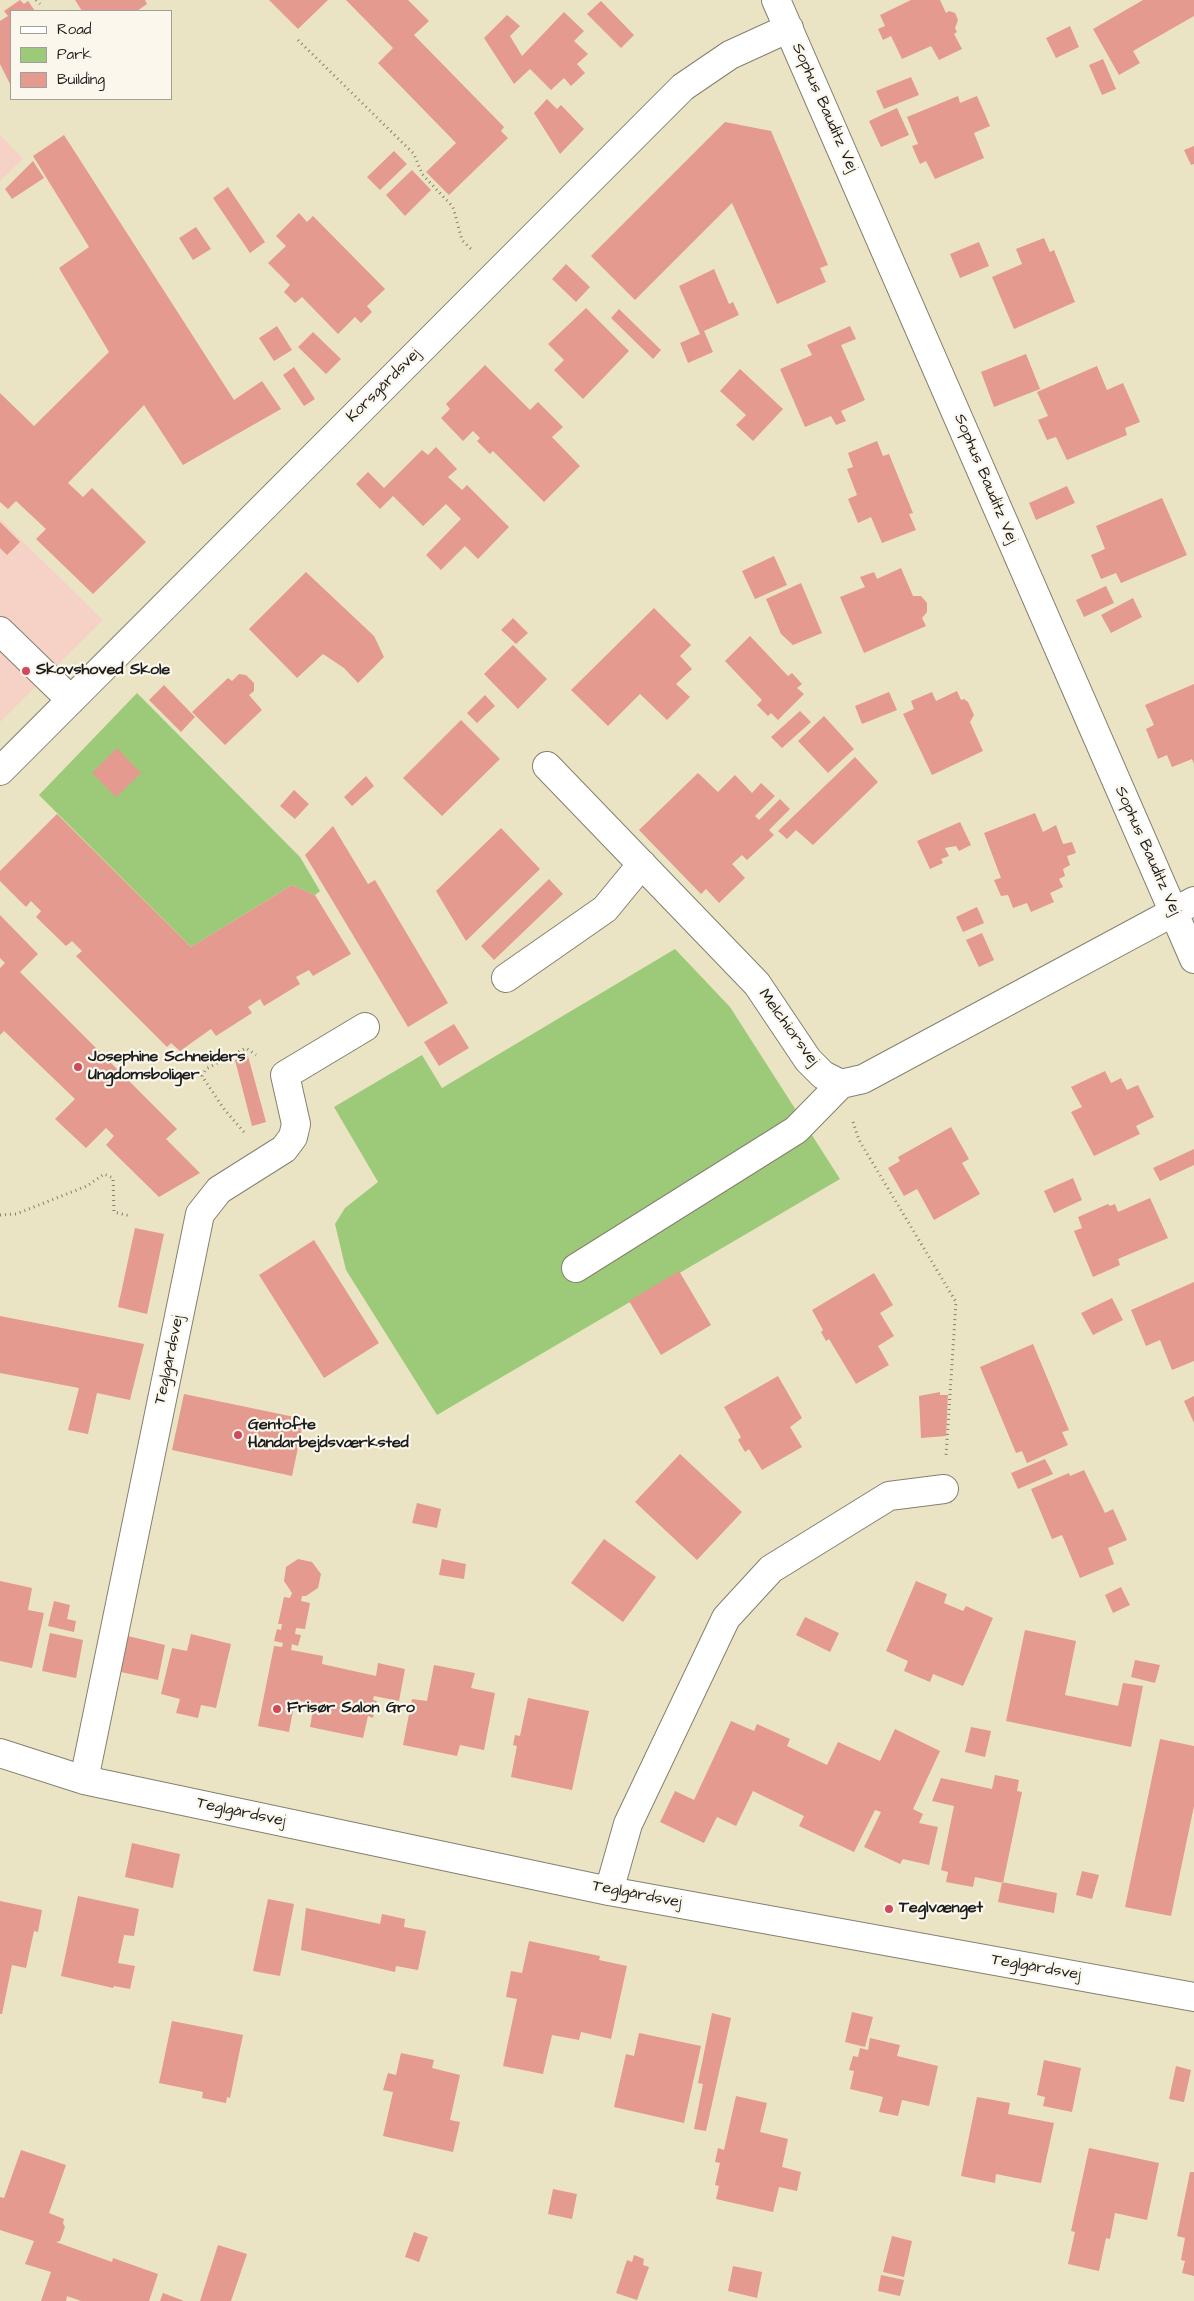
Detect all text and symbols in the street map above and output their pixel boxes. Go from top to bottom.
legend [10,10,172,100]
text: Road [57,19,91,40]
street label: Sophus Bauditz Vej [787,40,861,176]
text: Park [57,44,92,65]
text: Building [57,69,105,90]
street label: Korsgårdsvej [343,345,425,427]
street label: Sophus Bauditz Vej [949,411,1021,547]
place label: Skovshoved Skole [36,661,170,681]
marker: Skovshoved Skole [20,665,32,677]
street label: Sophus Bauditz Vej [1110,783,1184,919]
street label: Melchiorsvej [754,986,822,1070]
place label: Josephine Schneiders Ungdomsboliger [88,1048,246,1086]
marker: Josephine Schneiders Ungdomsboliger [72,1061,84,1073]
street label: Teglgårdsvej [151,1314,189,1406]
place label: Gentofte Håndarbejdsværksted [248,1416,409,1454]
marker: Gentofte Håndarbejdsværksted [232,1429,244,1441]
place label: Frisør Salon Gro [287,1699,415,1719]
marker: Frisør Salon Gro [271,1703,283,1715]
street label: Teglgårdsvej [195,1794,287,1832]
street label: Teglgårdsvej [591,1877,683,1913]
place label: Teglvænget [899,1899,983,1919]
marker: Teglvænget [883,1903,895,1915]
street label: Teglgårdsvej [990,1951,1082,1985]

